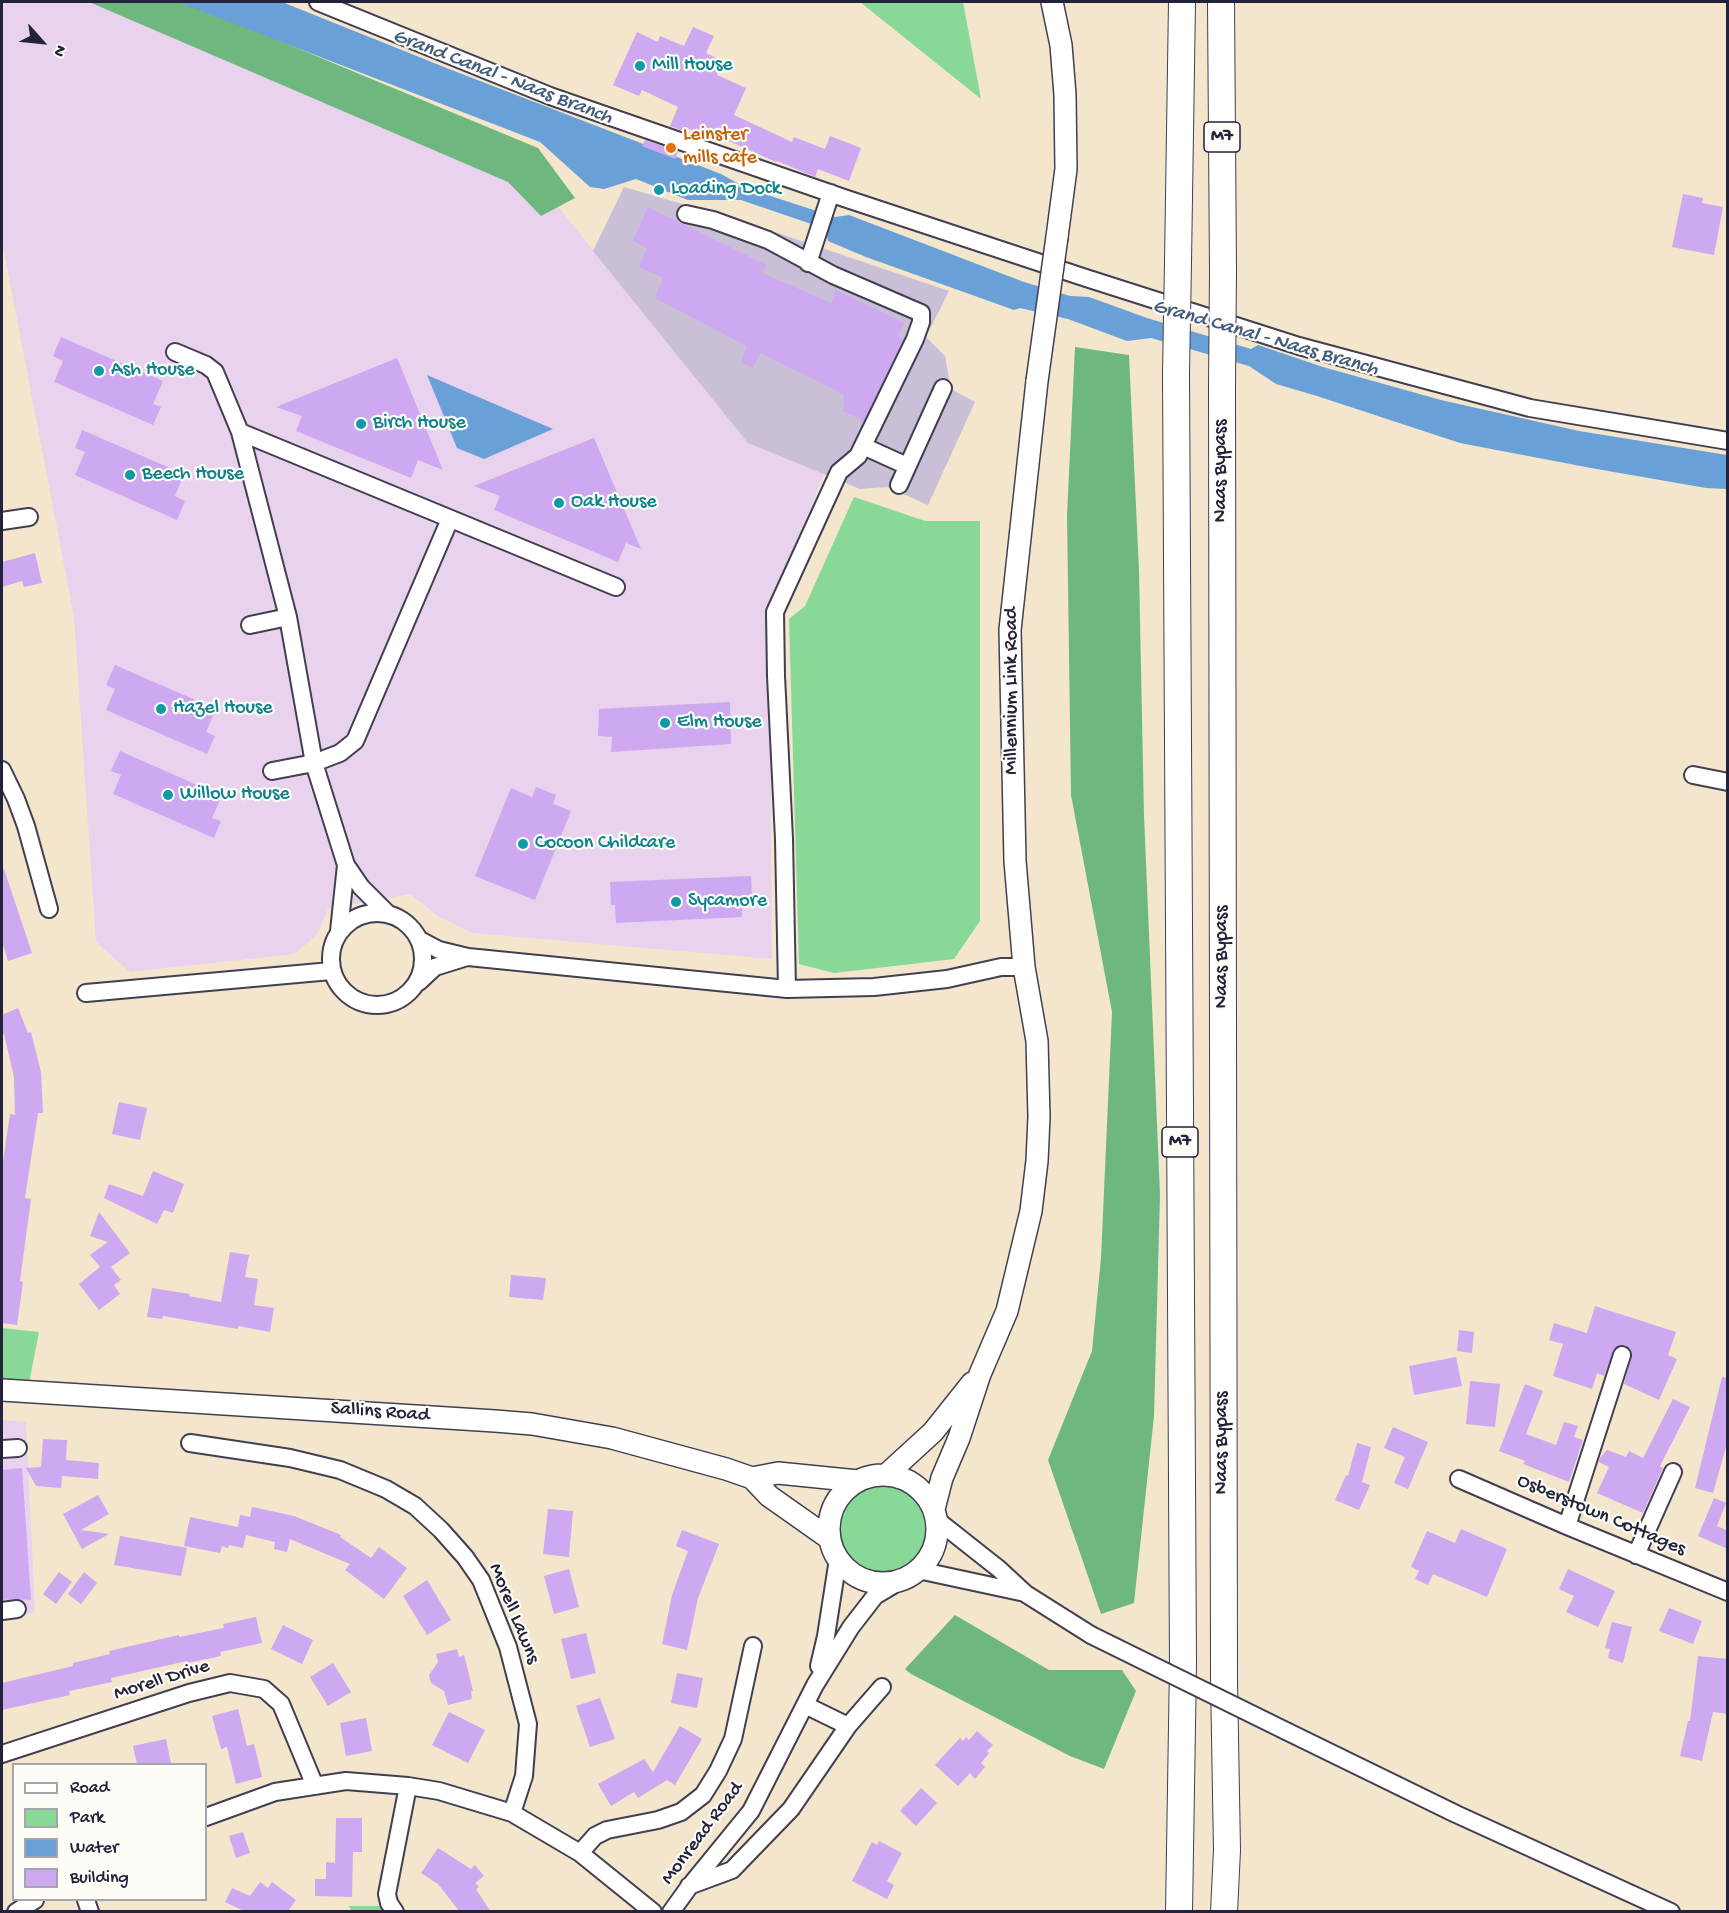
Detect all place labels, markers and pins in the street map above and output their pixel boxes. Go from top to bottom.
place label: Mill House [652,54,733,78]
marker: Mill House [633,59,647,73]
place label: Leinster mills cafe [683,124,757,171]
marker: Leinster mills cafe [664,141,678,155]
place label: Loading Dock [671,178,781,202]
marker: Loading Dock [652,183,666,197]
place label: Ash House [111,359,195,383]
marker: Ash House [92,364,106,378]
place label: Birch House [373,412,466,436]
marker: Birch House [354,417,368,431]
place label: Beech House [142,463,244,487]
marker: Beech House [123,468,137,482]
place label: Oak House [571,491,657,515]
marker: Oak House [552,496,566,510]
place label: Hazel House [173,697,273,721]
marker: Hazel House [154,702,168,716]
place label: Elm House [677,711,762,735]
marker: Elm House [658,716,672,730]
place label: Willow House [180,783,290,807]
marker: Willow House [161,788,175,802]
place label: Cocoon Childcare [535,832,675,856]
marker: Cocoon Childcare [516,837,530,851]
place label: Sycamore [688,890,767,914]
marker: Sycamore [669,895,683,909]

